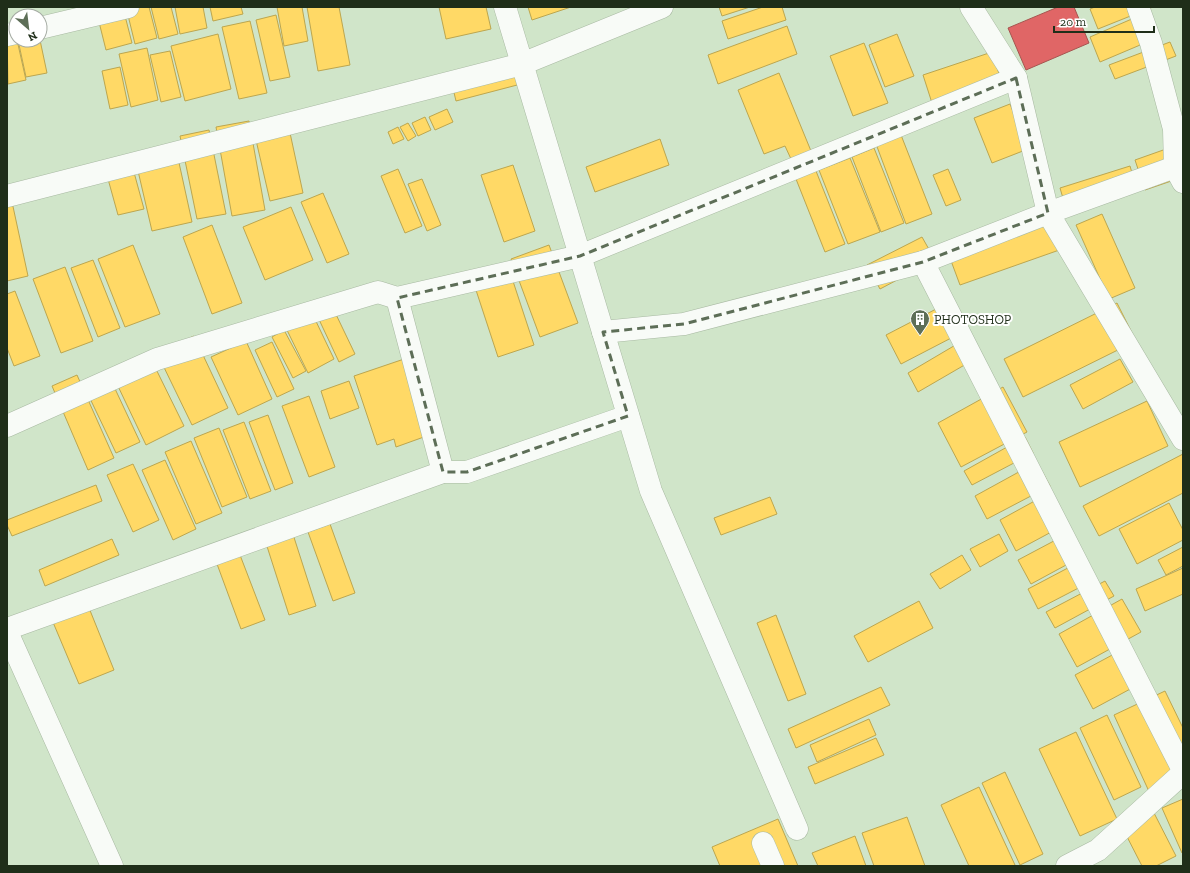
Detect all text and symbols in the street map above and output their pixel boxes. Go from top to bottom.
north arrow [8,8,48,48]
scale bar [1054,8,1154,34]
text: 20 m [1060,15,1087,29]
text: N [25,29,39,44]
building icon: PHOTOSHOP [909,308,931,336]
place label: PHOTOSHOP [934,312,1012,327]

